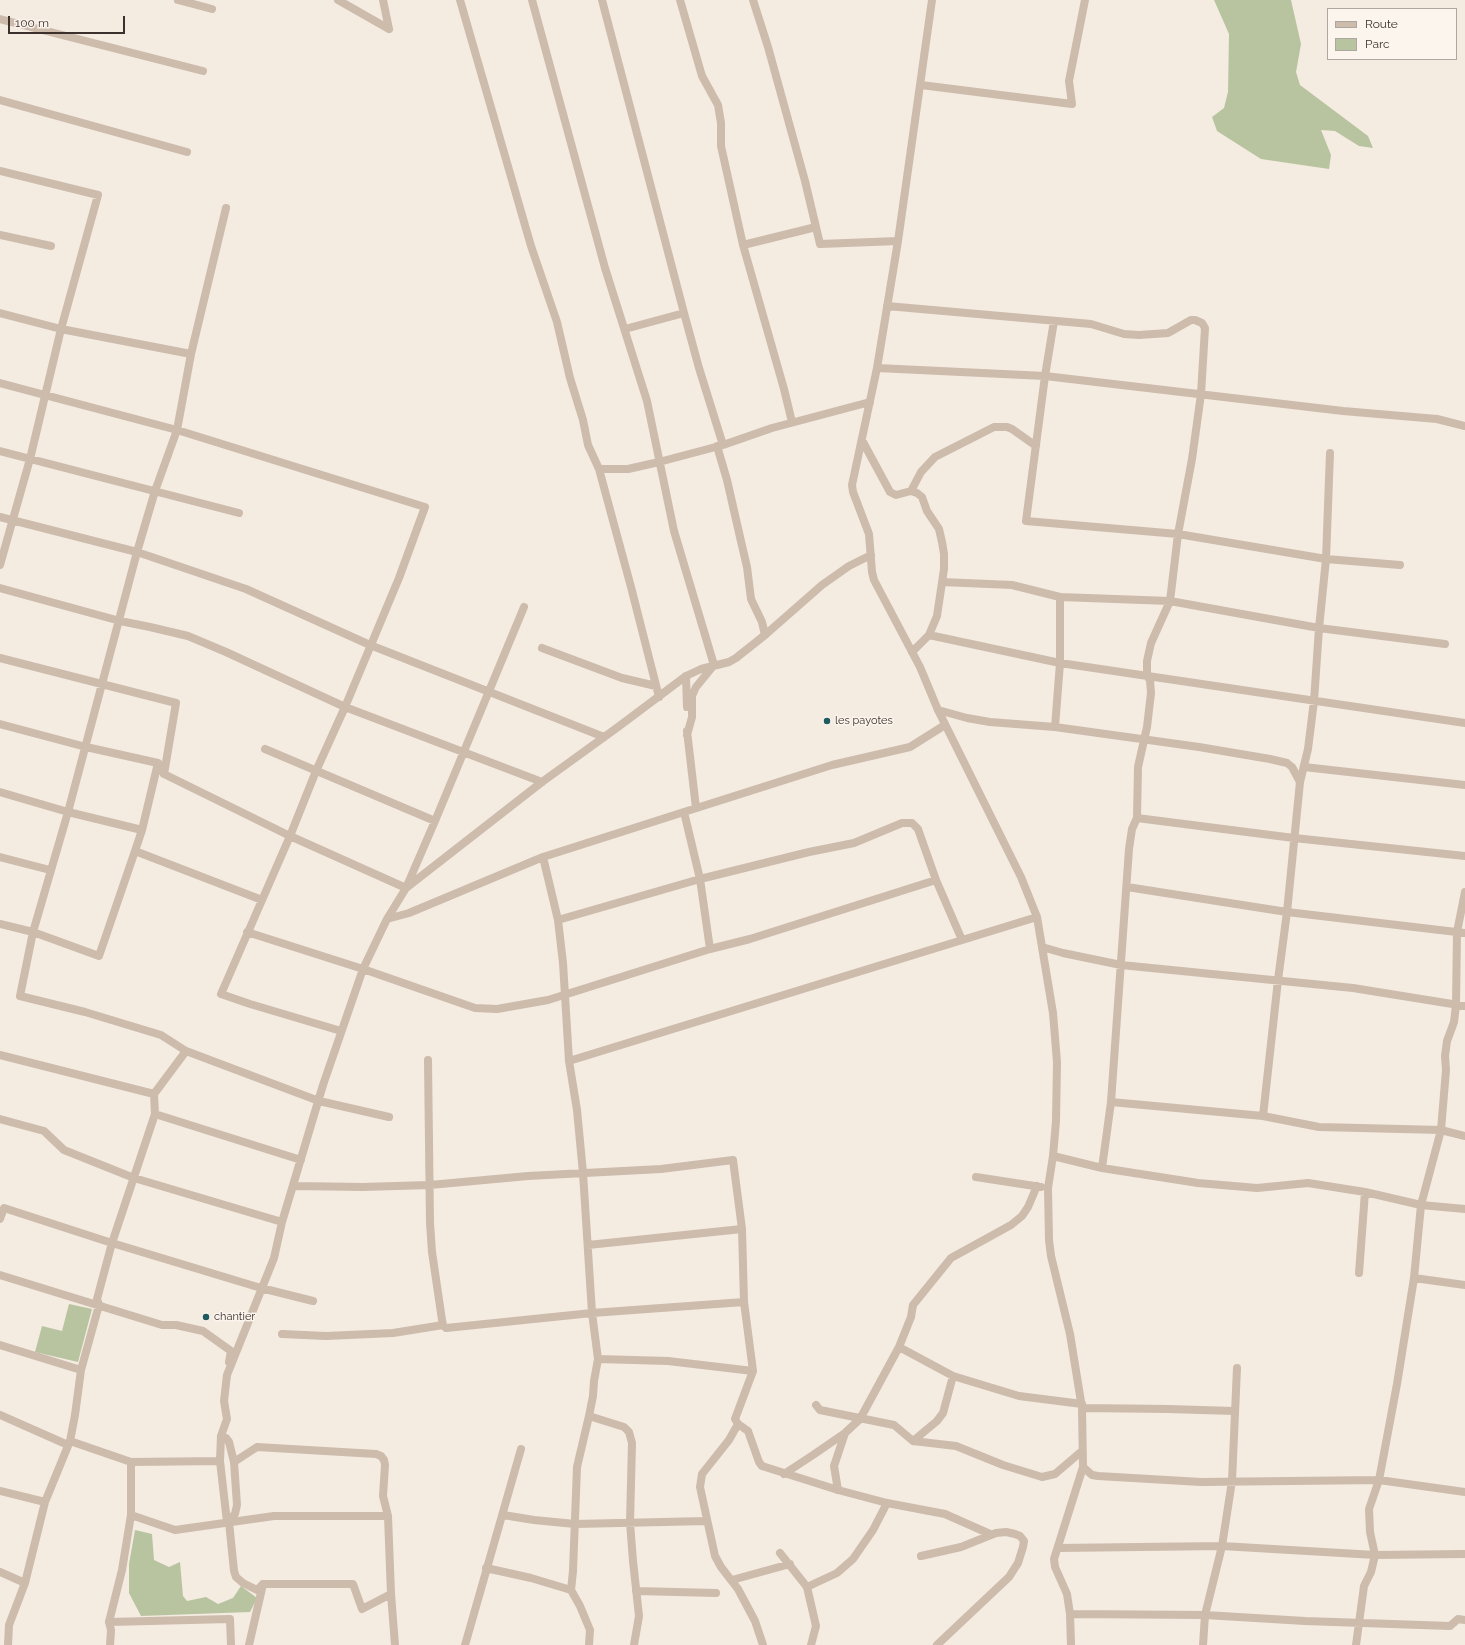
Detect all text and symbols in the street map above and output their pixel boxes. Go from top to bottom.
scale bar [10,8,127,34]
legend [1327,8,1457,60]
text: 100 m [15,16,49,30]
text: Route [1365,17,1398,31]
text: Parc [1365,37,1390,51]
place label: les payotes [835,714,893,728]
marker: les payotes [822,716,832,726]
place label: chantier [214,1310,255,1324]
marker: chantier [201,1312,211,1322]

